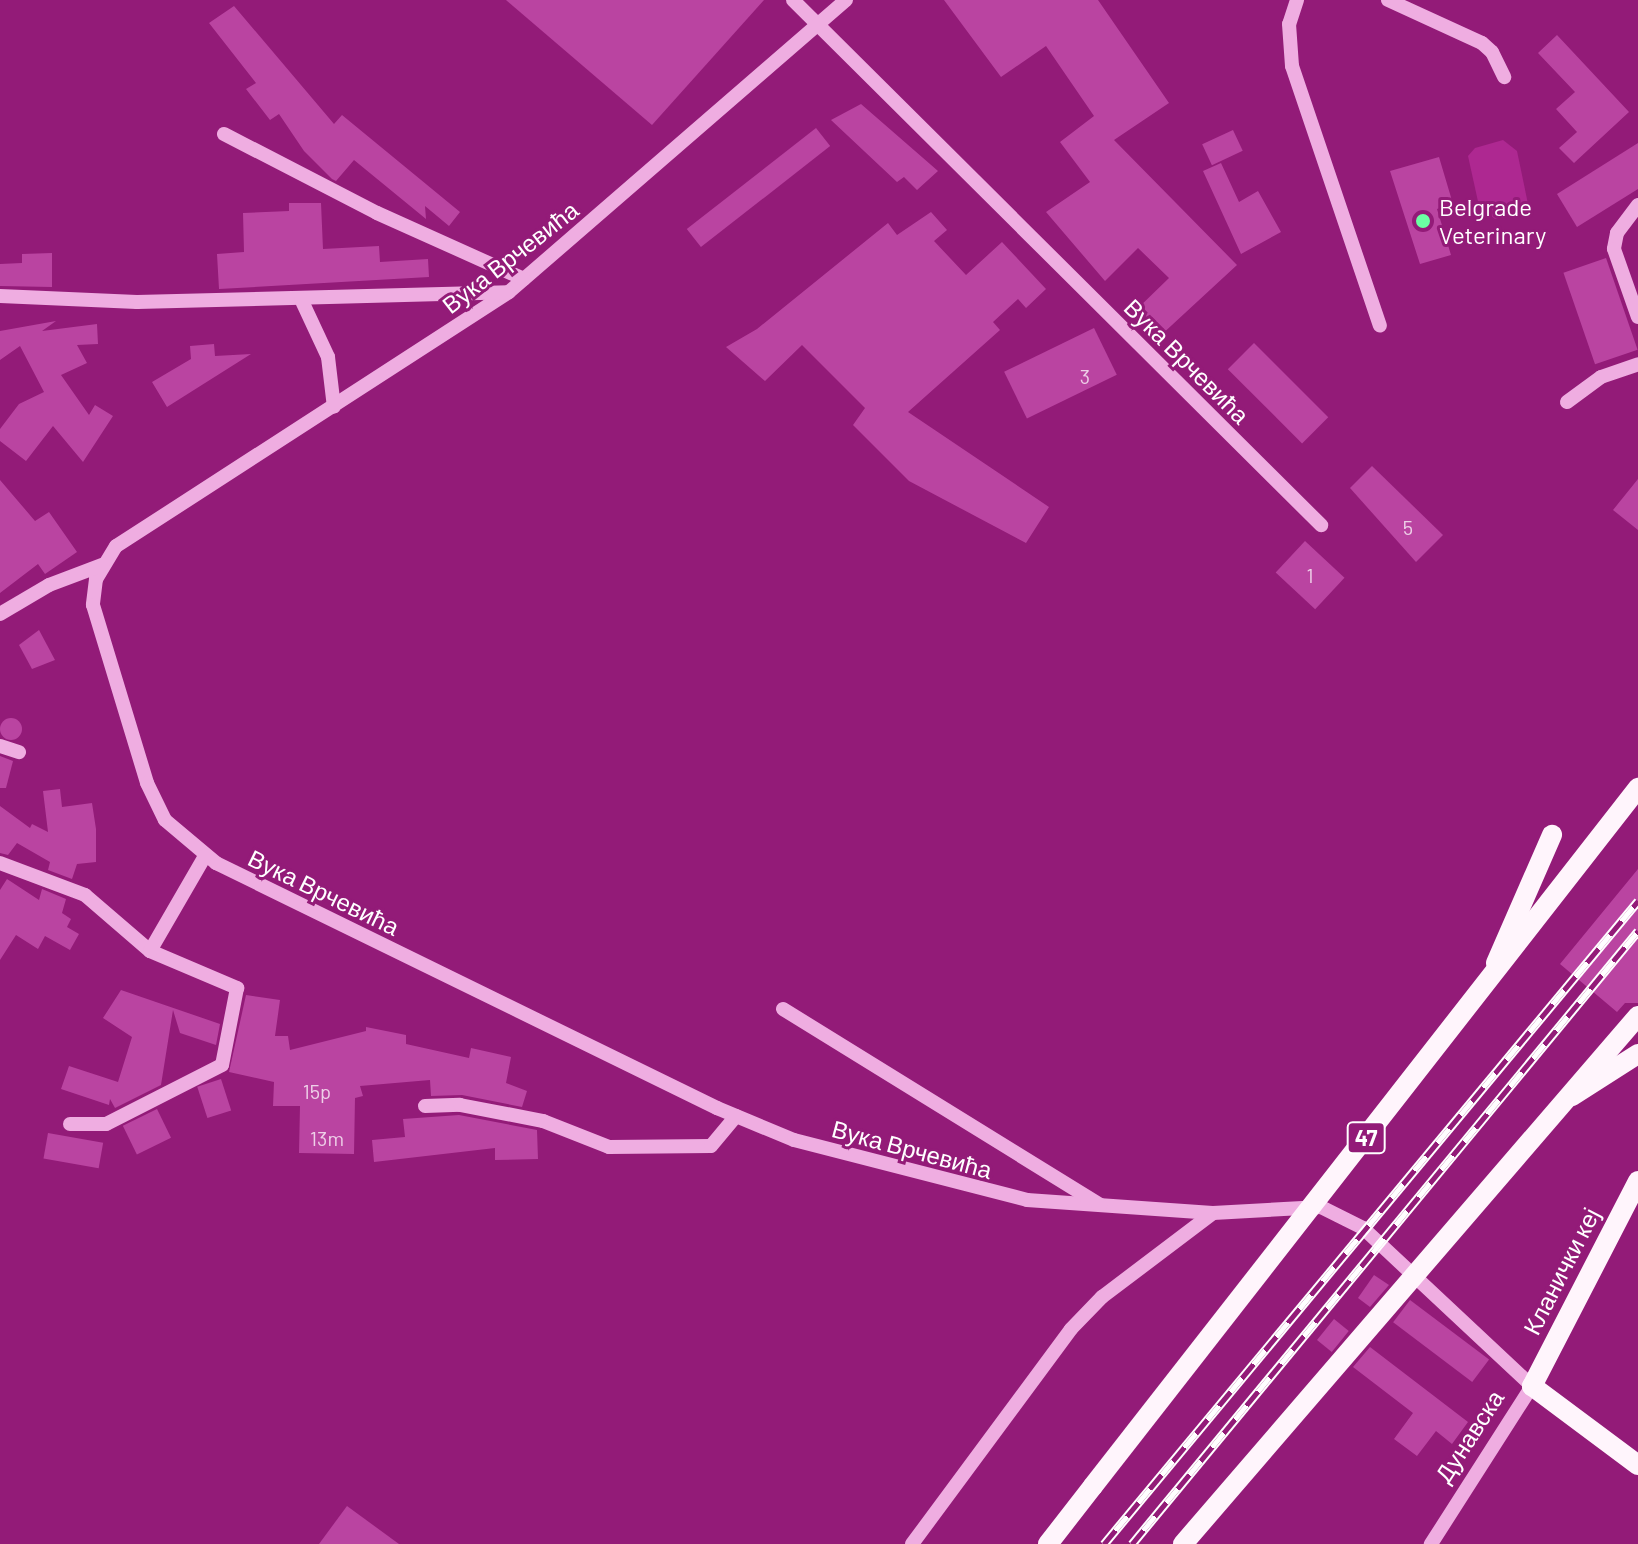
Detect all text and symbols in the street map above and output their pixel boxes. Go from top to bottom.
place label: Belgrade Veterinary [1439,193,1546,249]
street label: Вука Врчевића [436,195,584,319]
marker: Belgrade Veterinary [1414,212,1432,230]
street label: Вука Врчевића [1119,293,1255,429]
house number: 3 [1080,364,1090,388]
house number: 5 [1403,515,1413,539]
house number: 1 [1307,563,1313,587]
street label: Вука Врчевића [244,843,404,941]
house number: 15p [303,1079,331,1103]
street label: Вука Врчевића [829,1114,995,1184]
road number: 47 [1346,1120,1386,1156]
house number: 13m [310,1126,344,1150]
street label: Кланички кеј [1517,1203,1605,1339]
street label: Дунавска [1429,1384,1509,1488]

